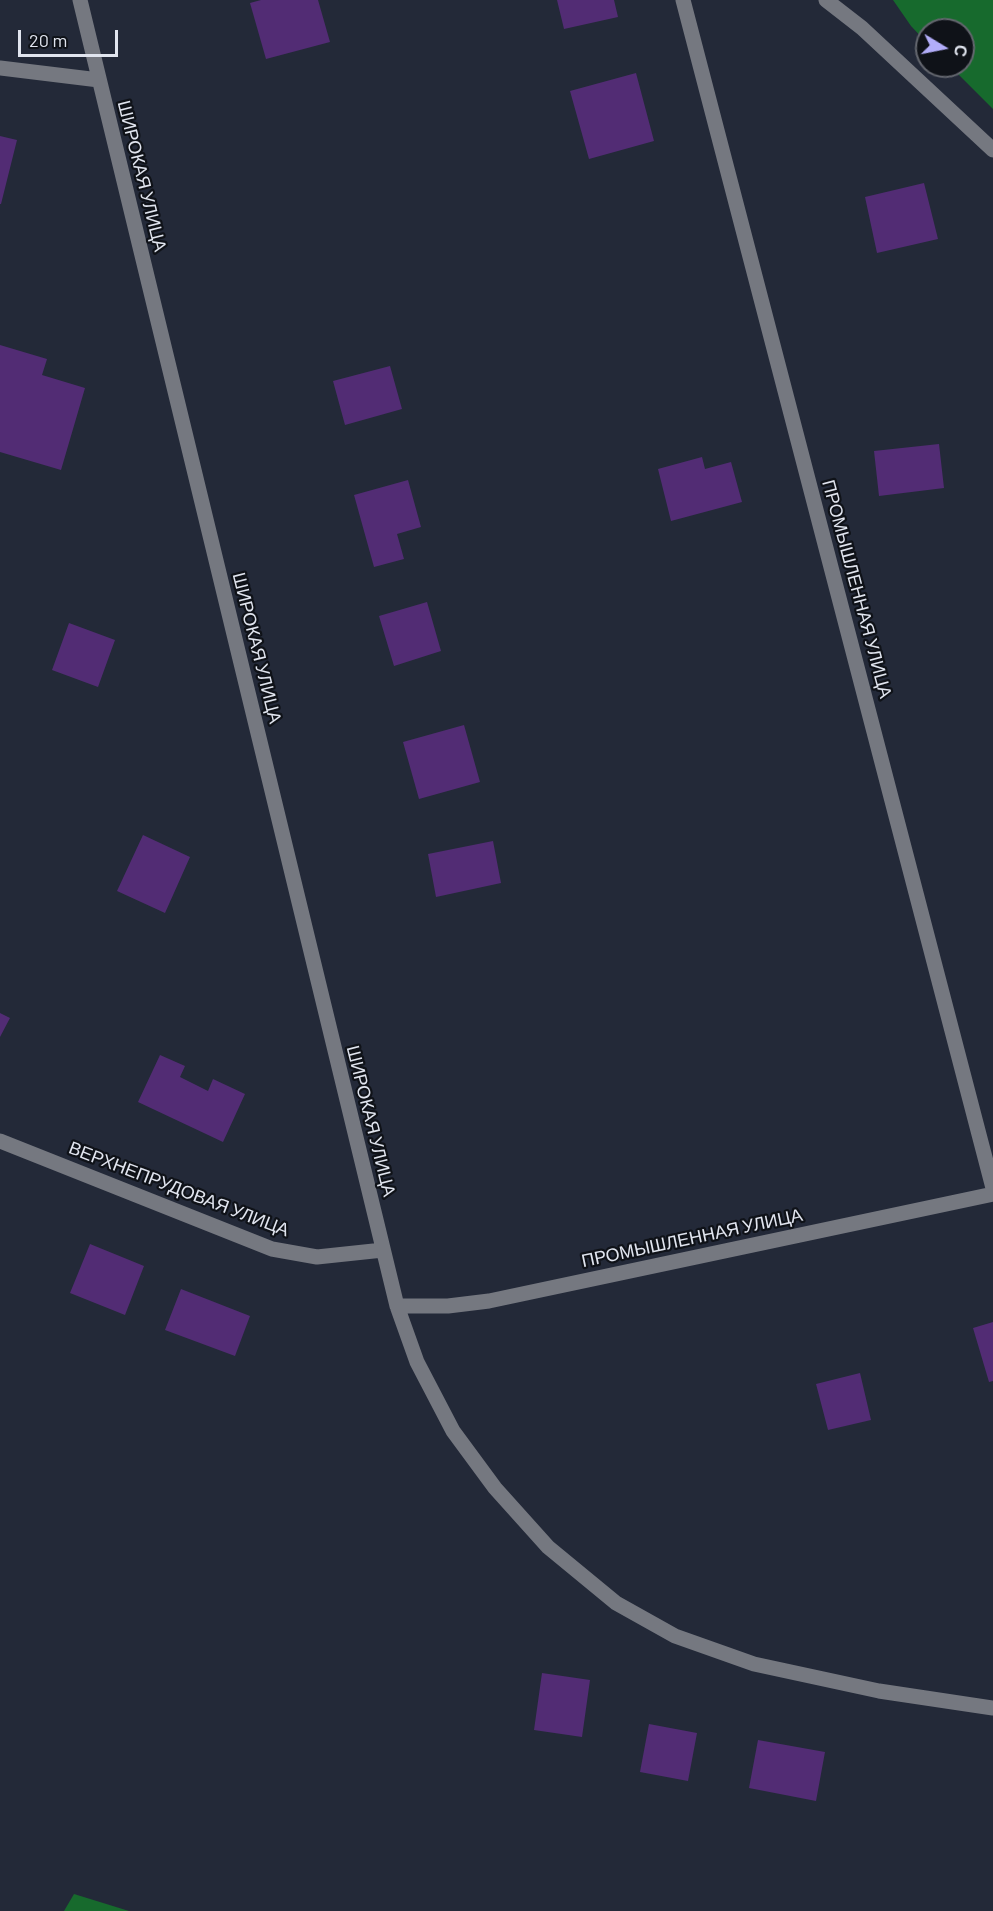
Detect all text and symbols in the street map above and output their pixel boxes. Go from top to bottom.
scale bar [21,18,122,56]
north arrow [915,18,975,78]
text: 20 m [29,29,67,51]
text: С [951,44,972,58]
street label: ШИРОКАЯ УЛИЦА [113,98,171,254]
street label: ПРОМЫШЛЕННАЯ УЛИЦА [817,477,897,701]
street label: ШИРОКАЯ УЛИЦА [228,570,286,726]
street label: ШИРОКАЯ УЛИЦА [342,1043,400,1199]
street label: ВЕРХНЕПРУДОВАЯ УЛИЦА [66,1137,292,1241]
street label: ПРОМЫШЛЕННАЯ УЛИЦА [580,1204,804,1272]

